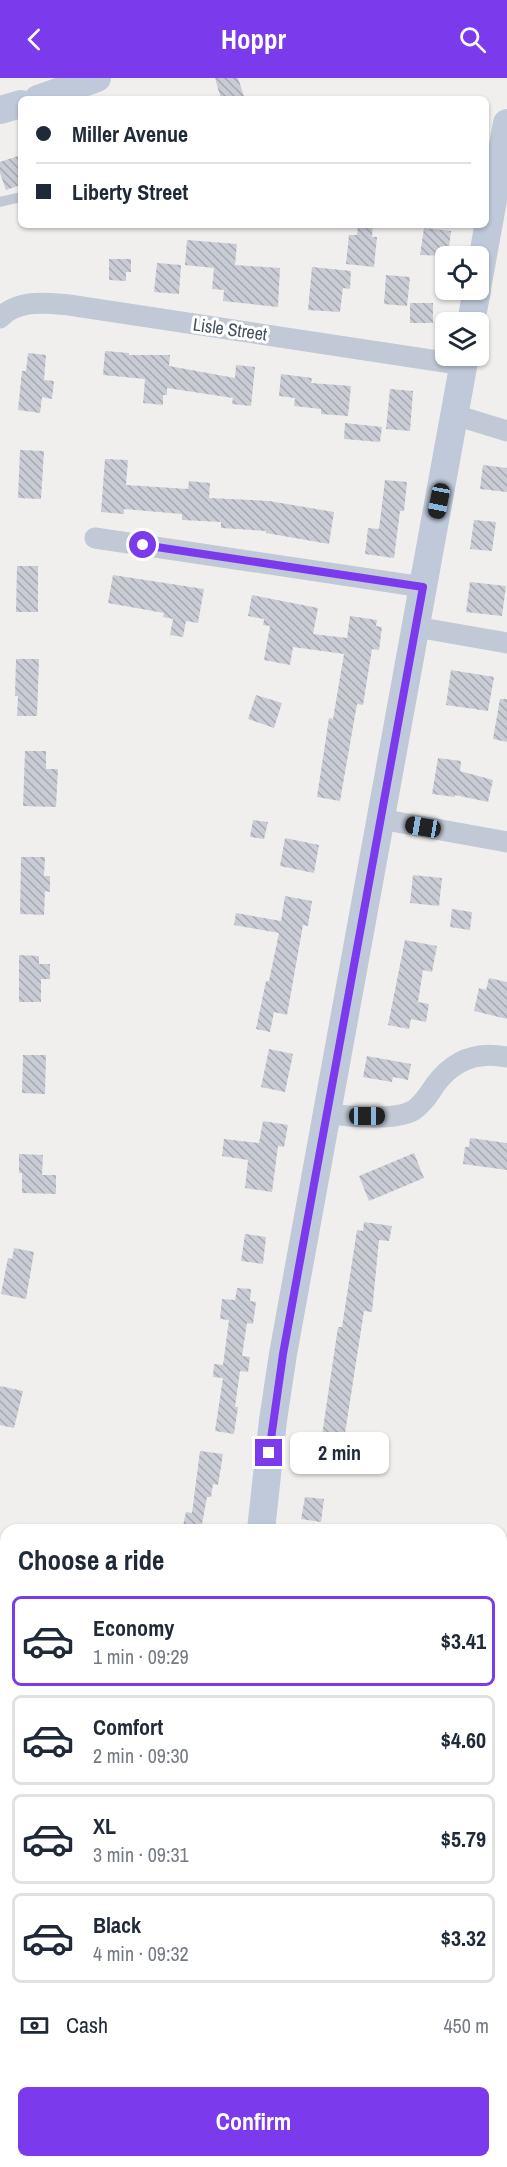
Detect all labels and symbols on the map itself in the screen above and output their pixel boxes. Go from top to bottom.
street label: Lisle Street [191,311,269,347]
car [427,482,451,520]
route start [129,531,156,558]
car [404,815,442,839]
car [349,1107,385,1125]
callout: 2 min [290,1432,389,1474]
route end [255,1439,282,1466]

